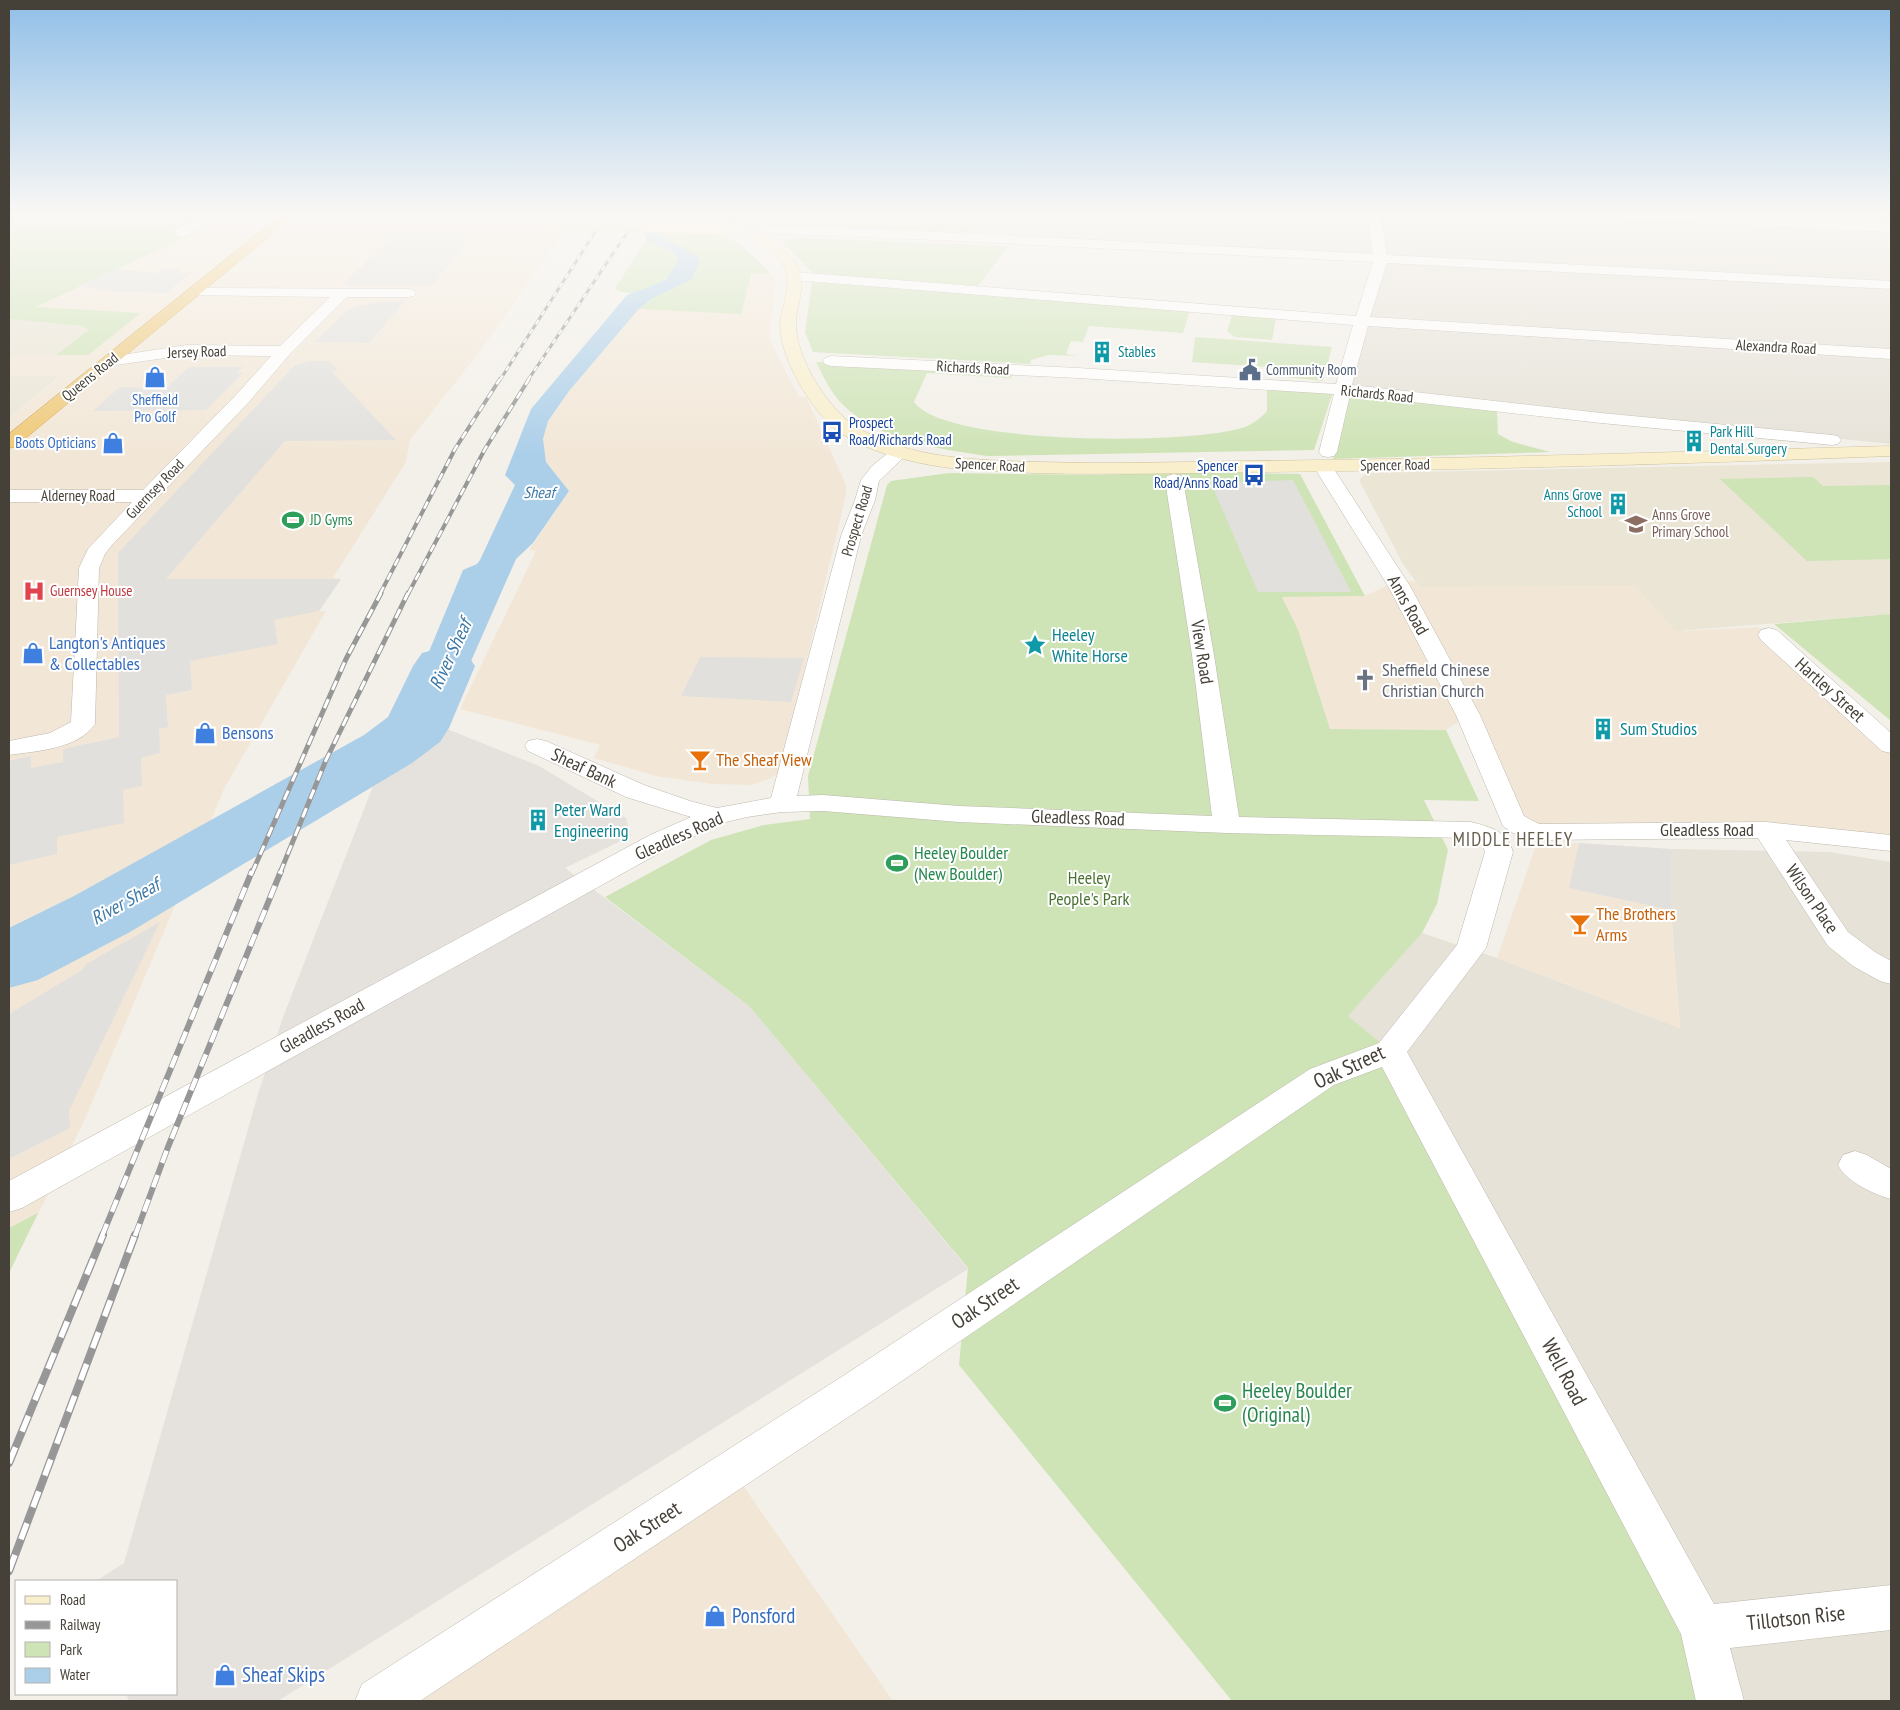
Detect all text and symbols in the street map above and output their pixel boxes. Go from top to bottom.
street label: Alexandra Road [1735,335,1817,358]
building icon: Stables [1089,339,1115,365]
street label: Jersey Road [166,341,227,362]
place label: Stables [1118,342,1156,361]
street label: Queens Road [57,348,122,405]
street label: Richards Road [936,356,1010,379]
public building icon: Community Room [1237,357,1263,383]
place label: Community Room [1266,360,1357,379]
shop icon: Sheffield Pro Golf [142,364,168,390]
street label: Richards Road [1340,380,1414,407]
place label: Sheffield Pro Golf [132,390,178,426]
place label: Prospect Road/Richards Road [849,413,952,449]
bus stop icon: Prospect Road/Richards Road [819,419,845,445]
place label: Park Hill Dental Surgery [1710,422,1787,458]
building icon: Park Hill Dental Surgery [1681,428,1707,454]
shop icon: Boots Opticians [100,430,126,456]
place label: Boots Opticians [15,433,96,452]
street label: Spencer Road [955,453,1025,476]
street label: Spencer Road [1360,454,1430,475]
street label: Guernsey Road [121,455,188,523]
place label: Spencer Road/Anns Road [1154,456,1239,492]
bus stop icon: Spencer Road/Anns Road [1241,462,1267,488]
water label: Sheaf [523,482,558,502]
street label: Prospect Road [837,483,876,558]
place label: Anns Grove School [1544,485,1602,521]
street label: Alderney Road [41,486,115,505]
building icon: Anns Grove School [1605,491,1631,517]
place label: Anns Grove Primary School [1652,505,1729,541]
sports icon: JD Gyms [280,507,306,533]
place label: JD Gyms [309,510,353,529]
school or university icon: Anns Grove Primary School [1623,511,1649,537]
street label: Anns Road [1383,571,1434,639]
hospital icon: Guernsey House [21,578,47,604]
place label: Guernsey House [50,581,132,600]
water label: River Sheaf [423,611,478,693]
street label: View Road [1186,617,1219,685]
place label: Heeley White Horse [1052,623,1128,667]
place label: Langton's Antiques & Collectables [49,631,166,675]
place icon: Heeley White Horse [1022,632,1048,658]
shop icon: Langton's Antiques & Collectables [20,640,46,666]
street label: Hartley Street [1791,652,1870,727]
place label: Sheffield Chinese Christian Church [1382,658,1490,702]
church icon: Sheffield Chinese Christian Church [1352,667,1378,693]
building icon: Sum Studios [1590,716,1616,742]
place label: Sum Studios [1620,717,1697,740]
shop icon: Bensons [192,720,218,746]
place label: Bensons [222,721,274,744]
street label: Sheaf Bank [548,742,620,793]
bar icon: The Sheaf View [687,747,713,773]
place label: The Sheaf View [716,748,812,771]
place label: Peter Ward Engineering [554,798,628,842]
street label: Gleadless Road [1031,804,1125,831]
street label: Gleadless Road [631,806,726,865]
building icon: Peter Ward Engineering [525,807,551,833]
street label: Gleadless Road [1660,818,1754,841]
district label: MIDDLE HEELEY [1453,827,1573,851]
place label: Heeley Boulder (New Boulder) [914,841,1008,885]
sports icon: Heeley Boulder (New Boulder) [884,850,910,876]
street label: Wilson Place [1781,860,1844,938]
park label: Heeley People's Park [1049,866,1129,910]
water label: River Sheaf [87,870,167,930]
place label: The Brothers Arms [1596,902,1676,946]
bar icon: The Brothers Arms [1567,911,1593,937]
street label: Gleadless Road [275,993,368,1058]
street label: Oak Street [1309,1038,1389,1095]
street label: Oak Street [946,1270,1024,1335]
street label: Well Road [1536,1334,1593,1410]
place label: Heeley Boulder (Original) [1242,1377,1352,1428]
sports icon: Heeley Boulder (Original) [1212,1390,1238,1416]
street label: Oak Street [608,1495,686,1558]
legend [15,1580,178,1695]
text: Road [60,1590,86,1609]
street label: Tillotson Rise [1745,1599,1847,1636]
place label: Ponsford [732,1602,795,1629]
shop icon: Ponsford [702,1603,728,1629]
text: Railway [60,1615,101,1634]
text: Park [60,1640,82,1659]
place label: Sheaf Skips [242,1661,325,1688]
shop icon: Sheaf Skips [212,1662,238,1688]
text: Water [60,1665,91,1684]

